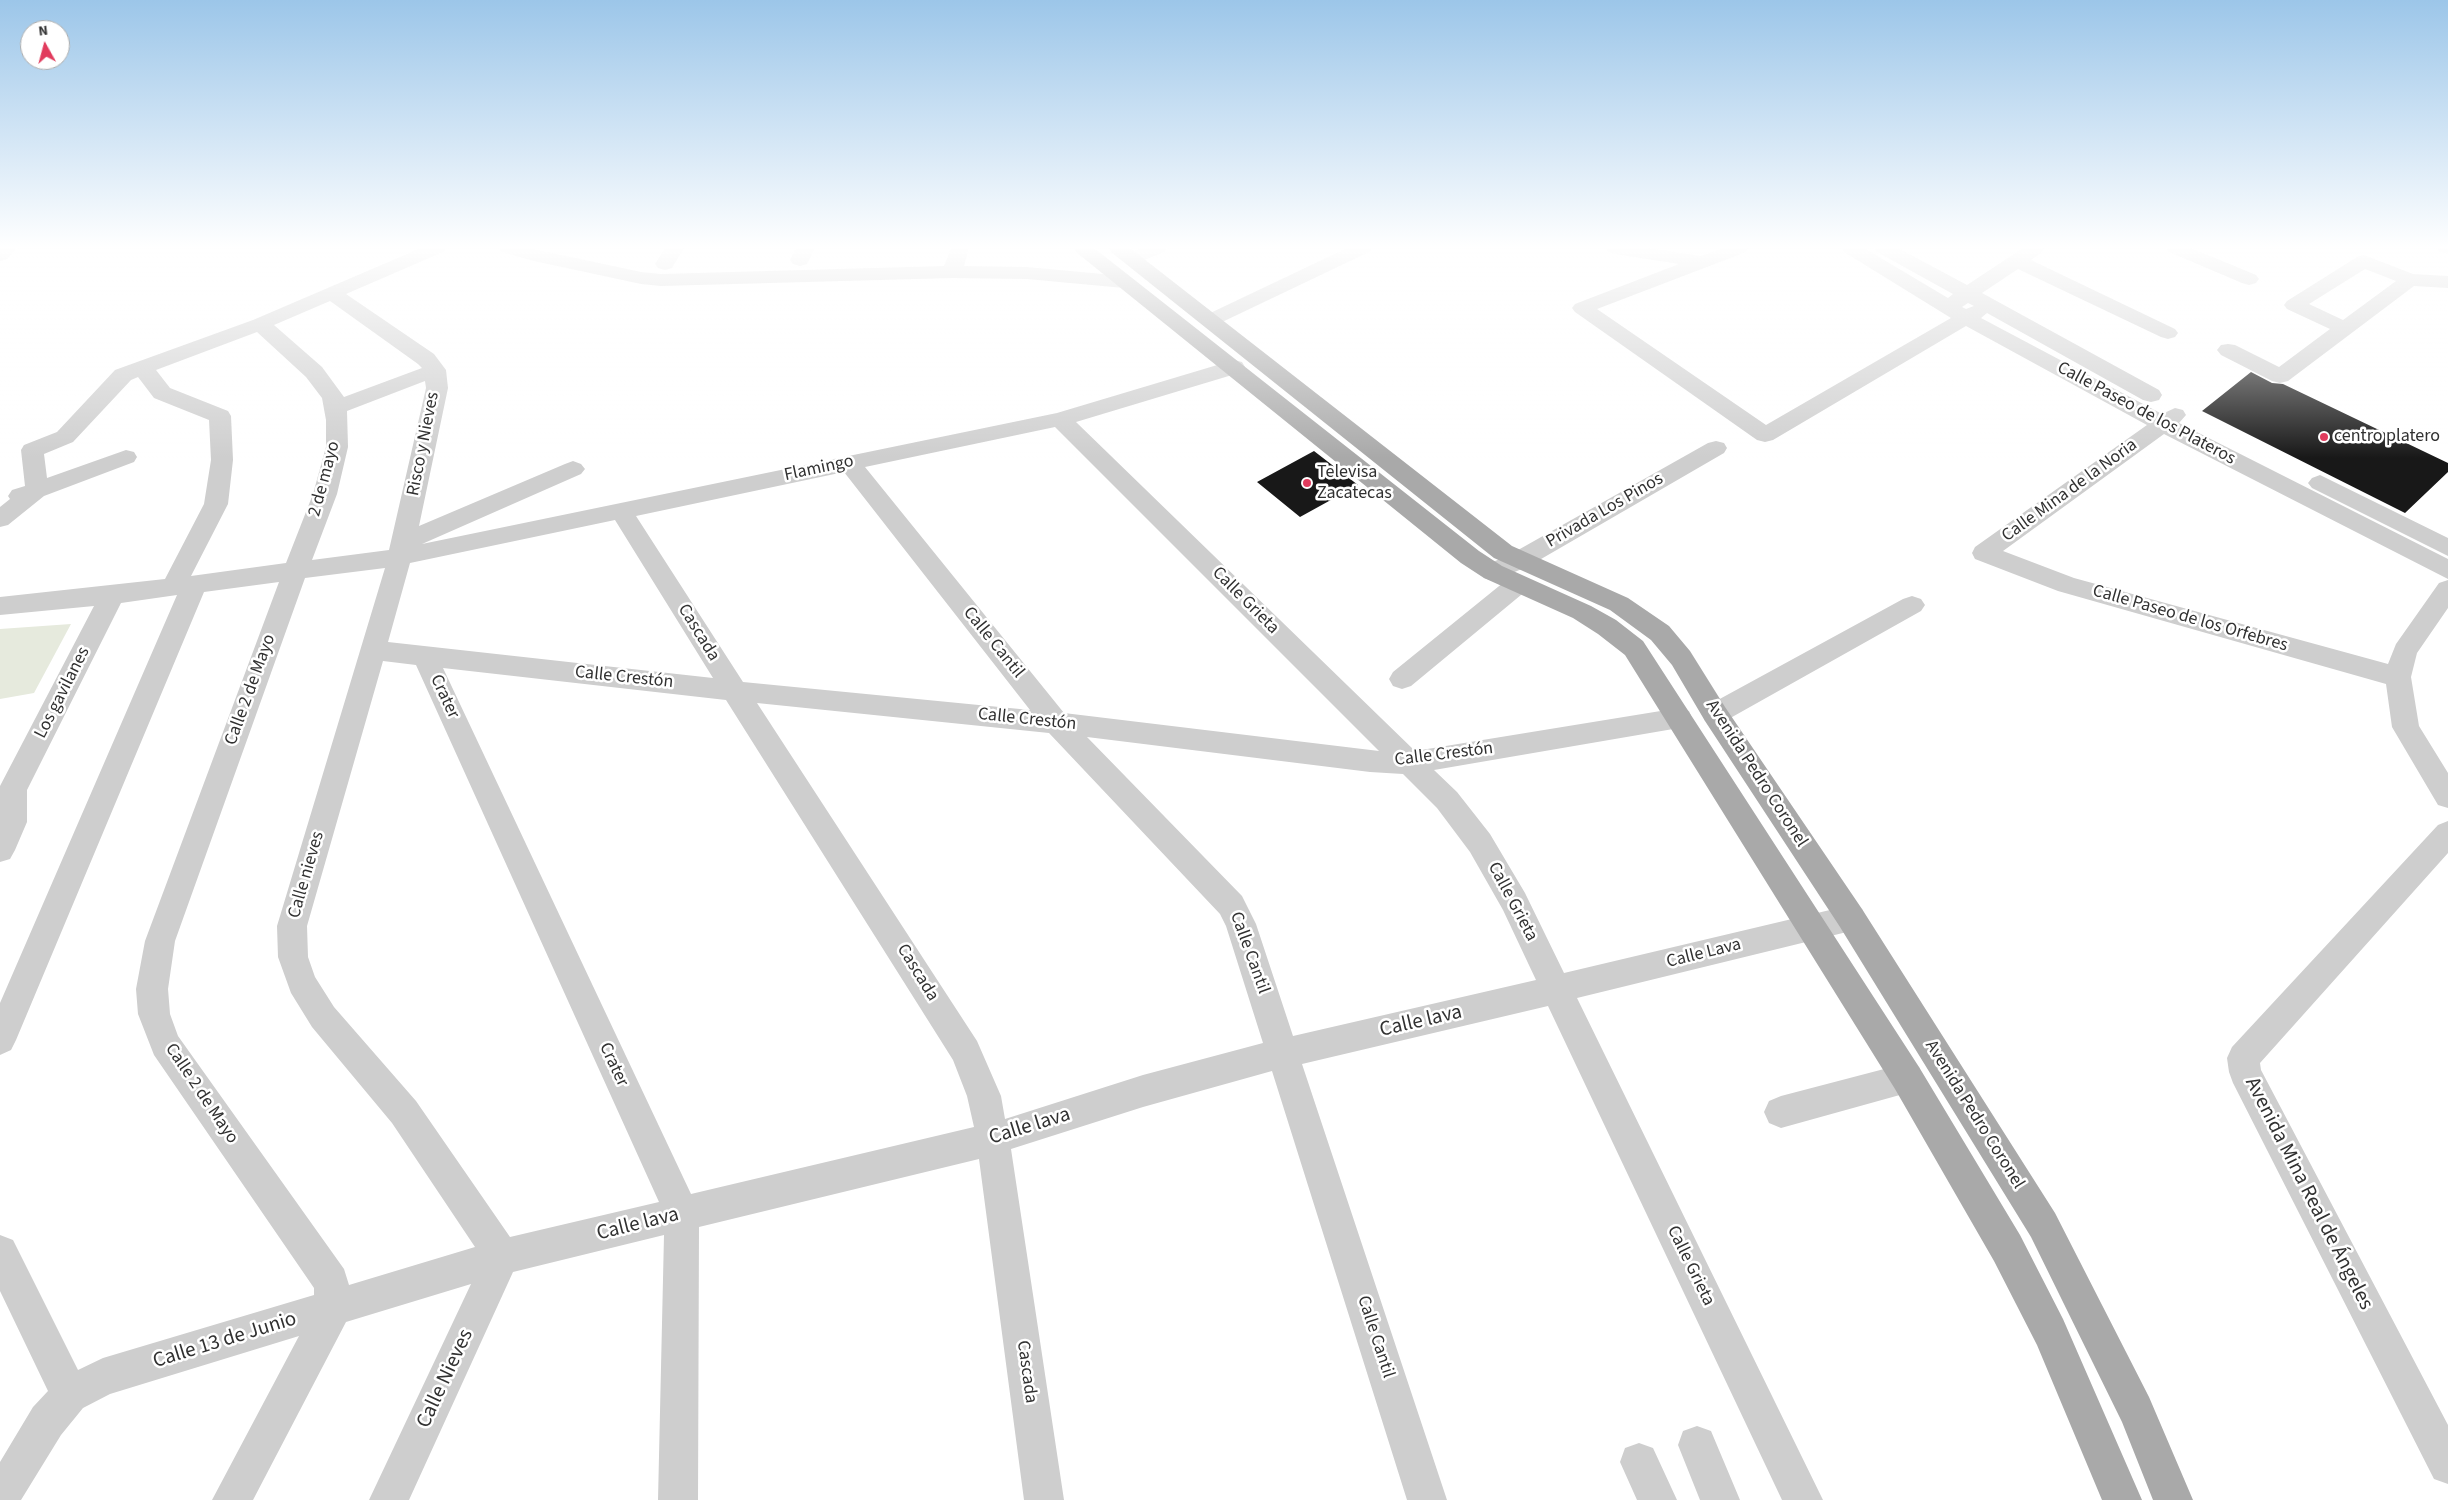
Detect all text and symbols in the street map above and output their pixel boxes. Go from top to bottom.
north arrow [20,20,70,70]
text: N [37,21,49,42]
street label: Calle Paseo de los Plateros [2053,358,2239,470]
street label: Risco y Nieves [403,390,445,498]
place label: centro platero [2334,426,2440,448]
marker: centro platero [2318,431,2330,443]
street label: Calle Mina de la Noria [1998,435,2142,547]
street label: 2 de mayo [305,439,345,519]
street label: Flamingo [782,451,856,487]
place label: Televisa Zacatecas [1317,462,1392,504]
street label: Privada Los Pinos [1543,469,1667,553]
marker: Televisa Zacatecas [1301,477,1313,489]
street label: Calle Grieta [1207,563,1283,639]
street label: Calle Paseo de los Orfebres [2090,581,2290,657]
street label: Cascada [672,601,724,665]
street label: Calle Cantil [958,603,1028,683]
street label: Calle 2 de Mayo [221,632,281,748]
street label: Los gavilanes [31,644,95,742]
street label: Calle Crestón [574,662,674,694]
street label: Crater [425,672,463,722]
street label: Avenida Pedro Coronel [1700,696,1812,852]
street label: Calle Crestón [977,704,1077,736]
street label: Calle Crestón [1394,738,1494,772]
street label: Calle nieves [284,829,330,921]
street label: Calle Grieta [1482,859,1542,945]
street label: Calle Cantil [1224,909,1274,997]
street label: Calle Lava [1665,934,1743,974]
street label: Cascada [891,941,943,1005]
street label: Calle lava [1377,1000,1465,1044]
street label: Avenida Pedro Coronel [1919,1037,2029,1193]
street label: Calle 2 de Mayo [160,1040,242,1148]
street label: Crater [594,1040,632,1090]
street label: Avenida Mina Real de Ángeles [2238,1073,2378,1315]
street label: Calle lava [986,1103,1074,1151]
street label: Calle lava [594,1203,682,1247]
street label: Calle Grieta [1661,1222,1719,1310]
street label: Calle Cantil [1352,1293,1398,1381]
street label: Calle 13 de Junio [150,1307,300,1375]
street label: Calle Nieves [412,1326,480,1432]
street label: Cascada [1011,1339,1041,1405]

